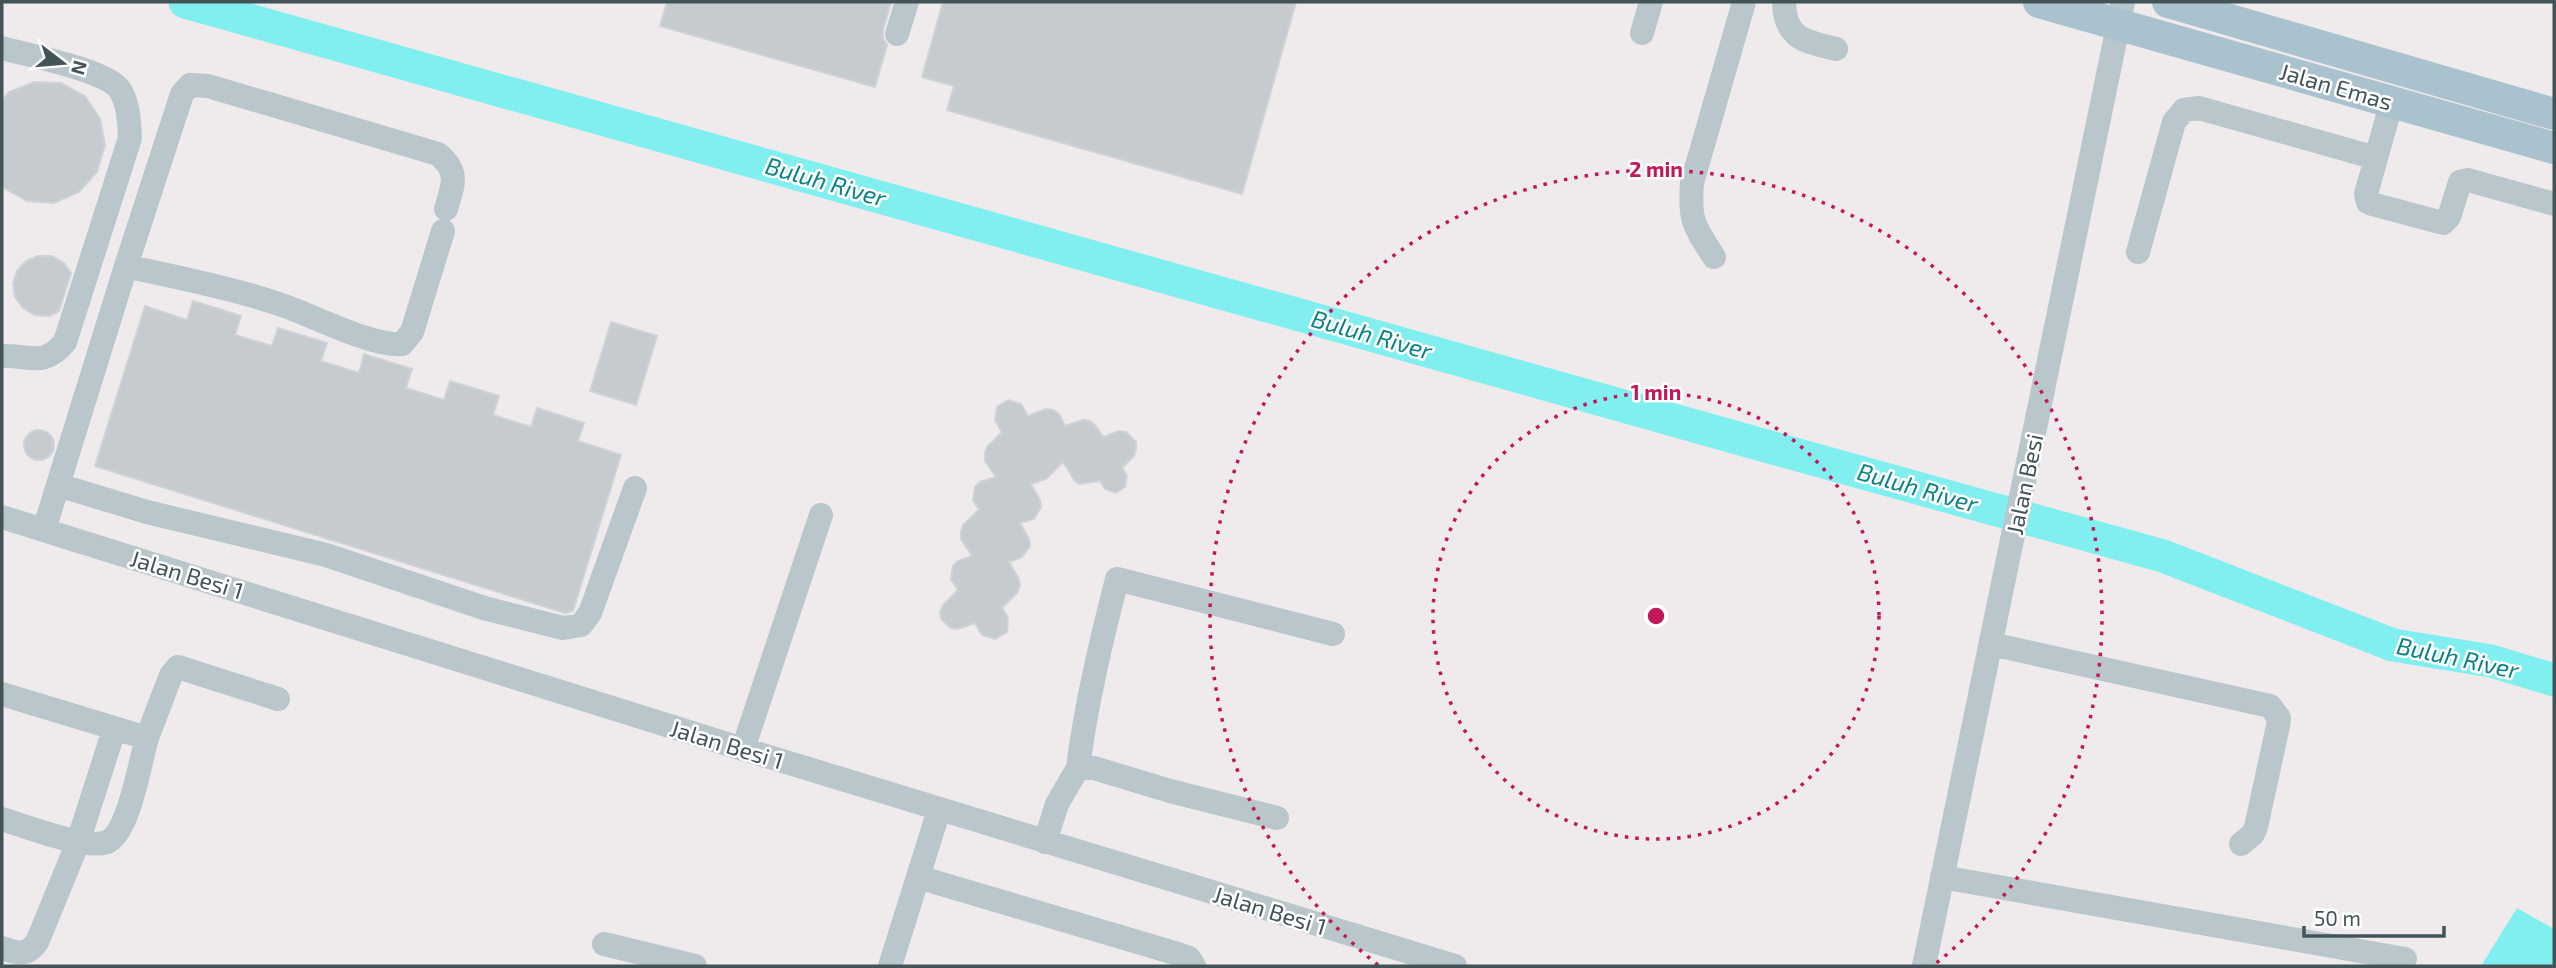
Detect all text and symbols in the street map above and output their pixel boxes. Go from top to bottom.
north arrow [28,28,98,98]
street label: Jalan Emas [2277,57,2395,115]
text: N [67,58,93,78]
water label: Buluh River [762,150,890,212]
text: 2 min [1629,156,1683,181]
water label: Buluh River [1308,303,1436,365]
text: 1 min [1631,379,1681,404]
street label: Jalan Besi [2000,431,2048,537]
water label: Buluh River [1854,456,1982,518]
street label: Jalan Besi 1 [127,544,247,604]
centre of rings [1644,604,1668,628]
water label: Buluh River [2394,630,2522,684]
street label: Jalan Besi 1 [667,714,787,774]
street label: Jalan Besi 1 [1210,880,1330,940]
scale bar [2304,894,2444,938]
text: 50 m [2314,905,2361,930]

